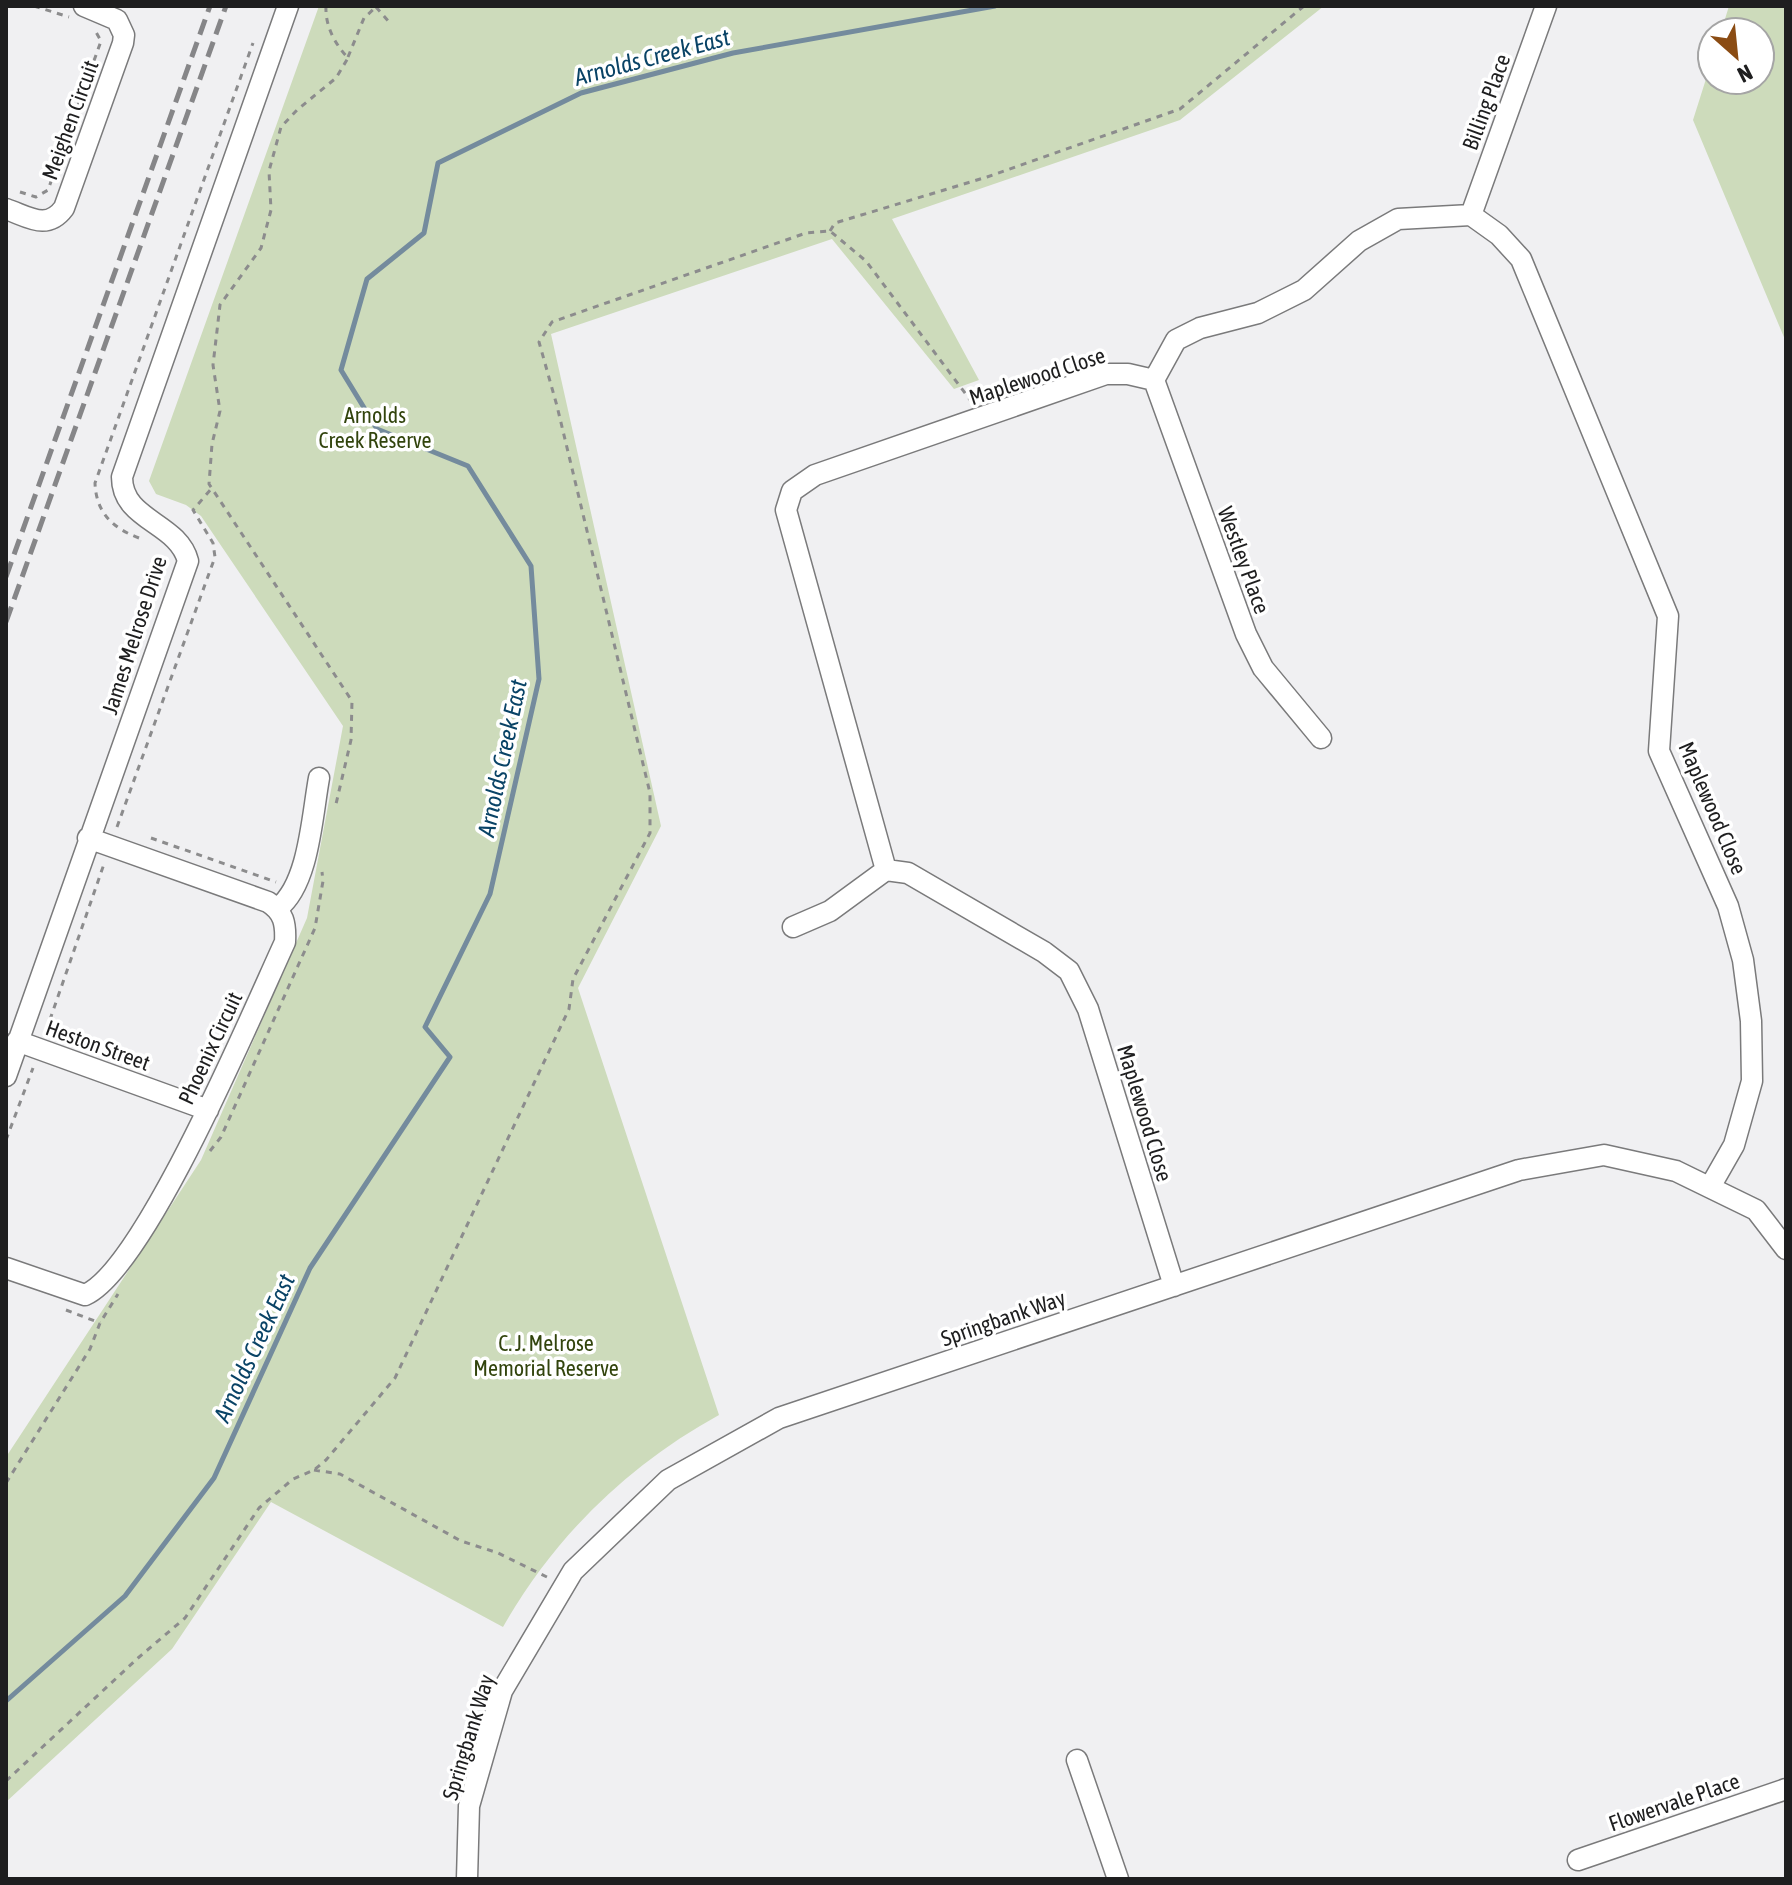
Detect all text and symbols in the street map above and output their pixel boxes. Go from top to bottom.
north arrow [1696,16,1776,96]
water label: Arnolds Creek East [570,23,733,91]
street label: Billing Place [1457,50,1515,154]
street label: Meighen Circuit [36,57,104,183]
text: N [1733,59,1757,88]
street label: Maplewood Close [966,342,1108,410]
park label: Arnolds Creek Reserve [318,402,432,453]
street label: Westley Place [1213,503,1275,617]
street label: James Melrose Drive [96,553,172,717]
water label: Arnolds Creek East [472,677,532,840]
street label: Maplewood Close [1673,738,1753,878]
street label: Phoenix Circuit [173,988,247,1108]
street label: Heston Street [42,1014,154,1076]
street label: Maplewood Close [1112,1042,1178,1184]
water label: Arnolds Creek East [208,1270,300,1427]
street label: Springbank Way [937,1285,1069,1351]
park label: C. J. Melrose Memorial Reserve [473,1330,619,1381]
street label: Springbank Way [437,1671,499,1803]
street label: Flowervale Place [1605,1767,1743,1837]

